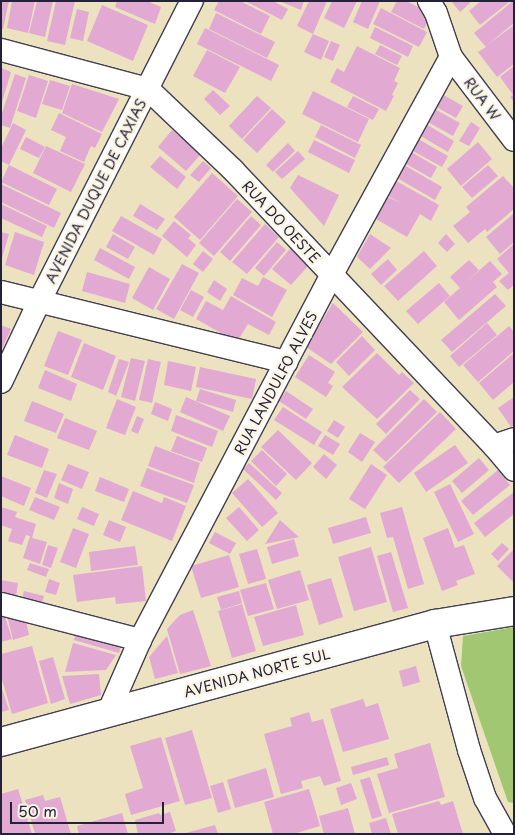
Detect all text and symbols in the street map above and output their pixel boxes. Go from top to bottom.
street label: RUA W [460,74,504,124]
street label: AVENIDA DUQUE DE CAXIAS [42,96,150,286]
street label: RUA DO OESTE [238,176,324,268]
street label: RUA LANDULFO ALVES [230,307,322,459]
street label: AVENIDA NORTE SUL [182,645,332,701]
scale bar [12,792,166,824]
text: 50 m [18,799,57,822]

